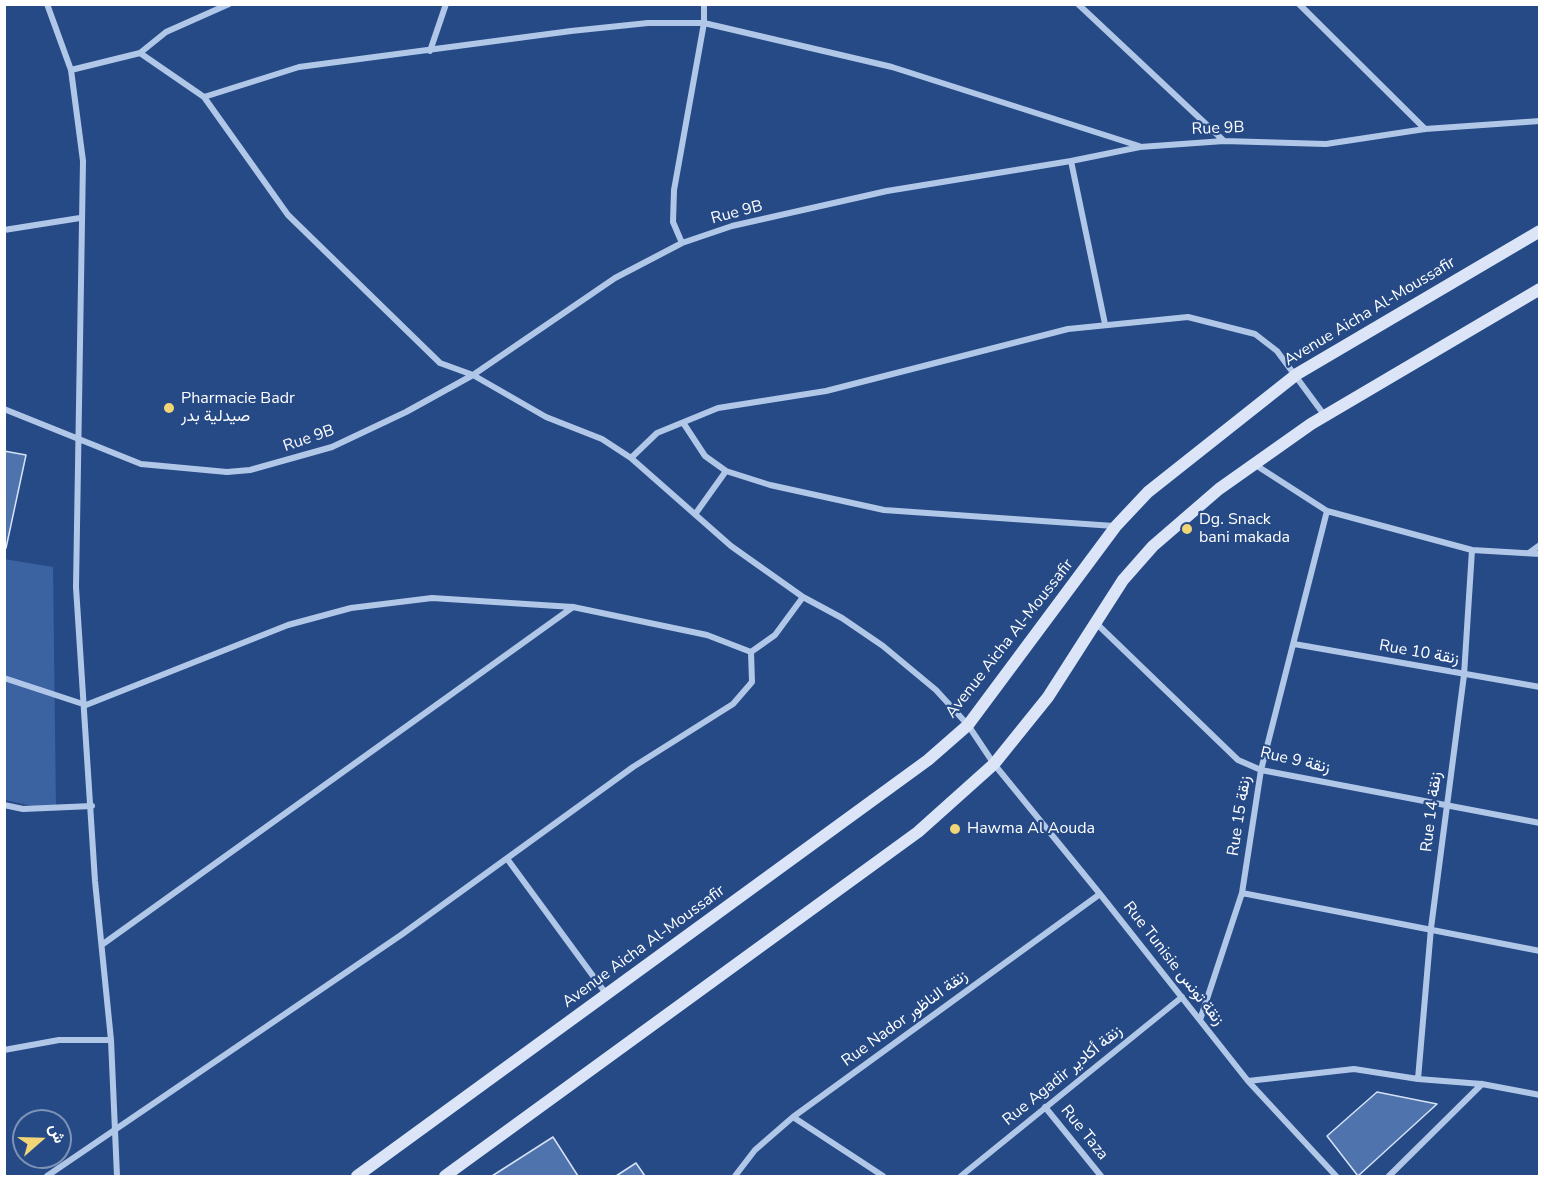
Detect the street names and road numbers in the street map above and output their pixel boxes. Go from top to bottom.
street label: Rue 9B [1191,118,1245,140]
street label: Rue 9B [709,197,765,229]
street label: Avenue Aicha Al-Moussafir [1281,253,1459,371]
street label: Rue 9B [281,421,337,457]
street label: Avenue Aicha Al-Moussafir [942,556,1078,722]
street label: Rue 10 زنقة [1378,637,1460,669]
street label: Rue 9 زنقة [1258,744,1332,778]
street label: Rue 14 زنقة [1418,771,1446,853]
street label: Rue 15 زنقة [1224,775,1256,857]
street label: Avenue Aicha Al-Moussafir [559,882,729,1012]
street label: Rue Tunisie زنقة تونس [1119,898,1227,1030]
street label: Rue Nador زنقة الناظور [838,967,972,1071]
street label: Rue Agadir زنقة أكادير [999,1022,1127,1130]
street label: Rue Taza [1056,1102,1112,1164]

